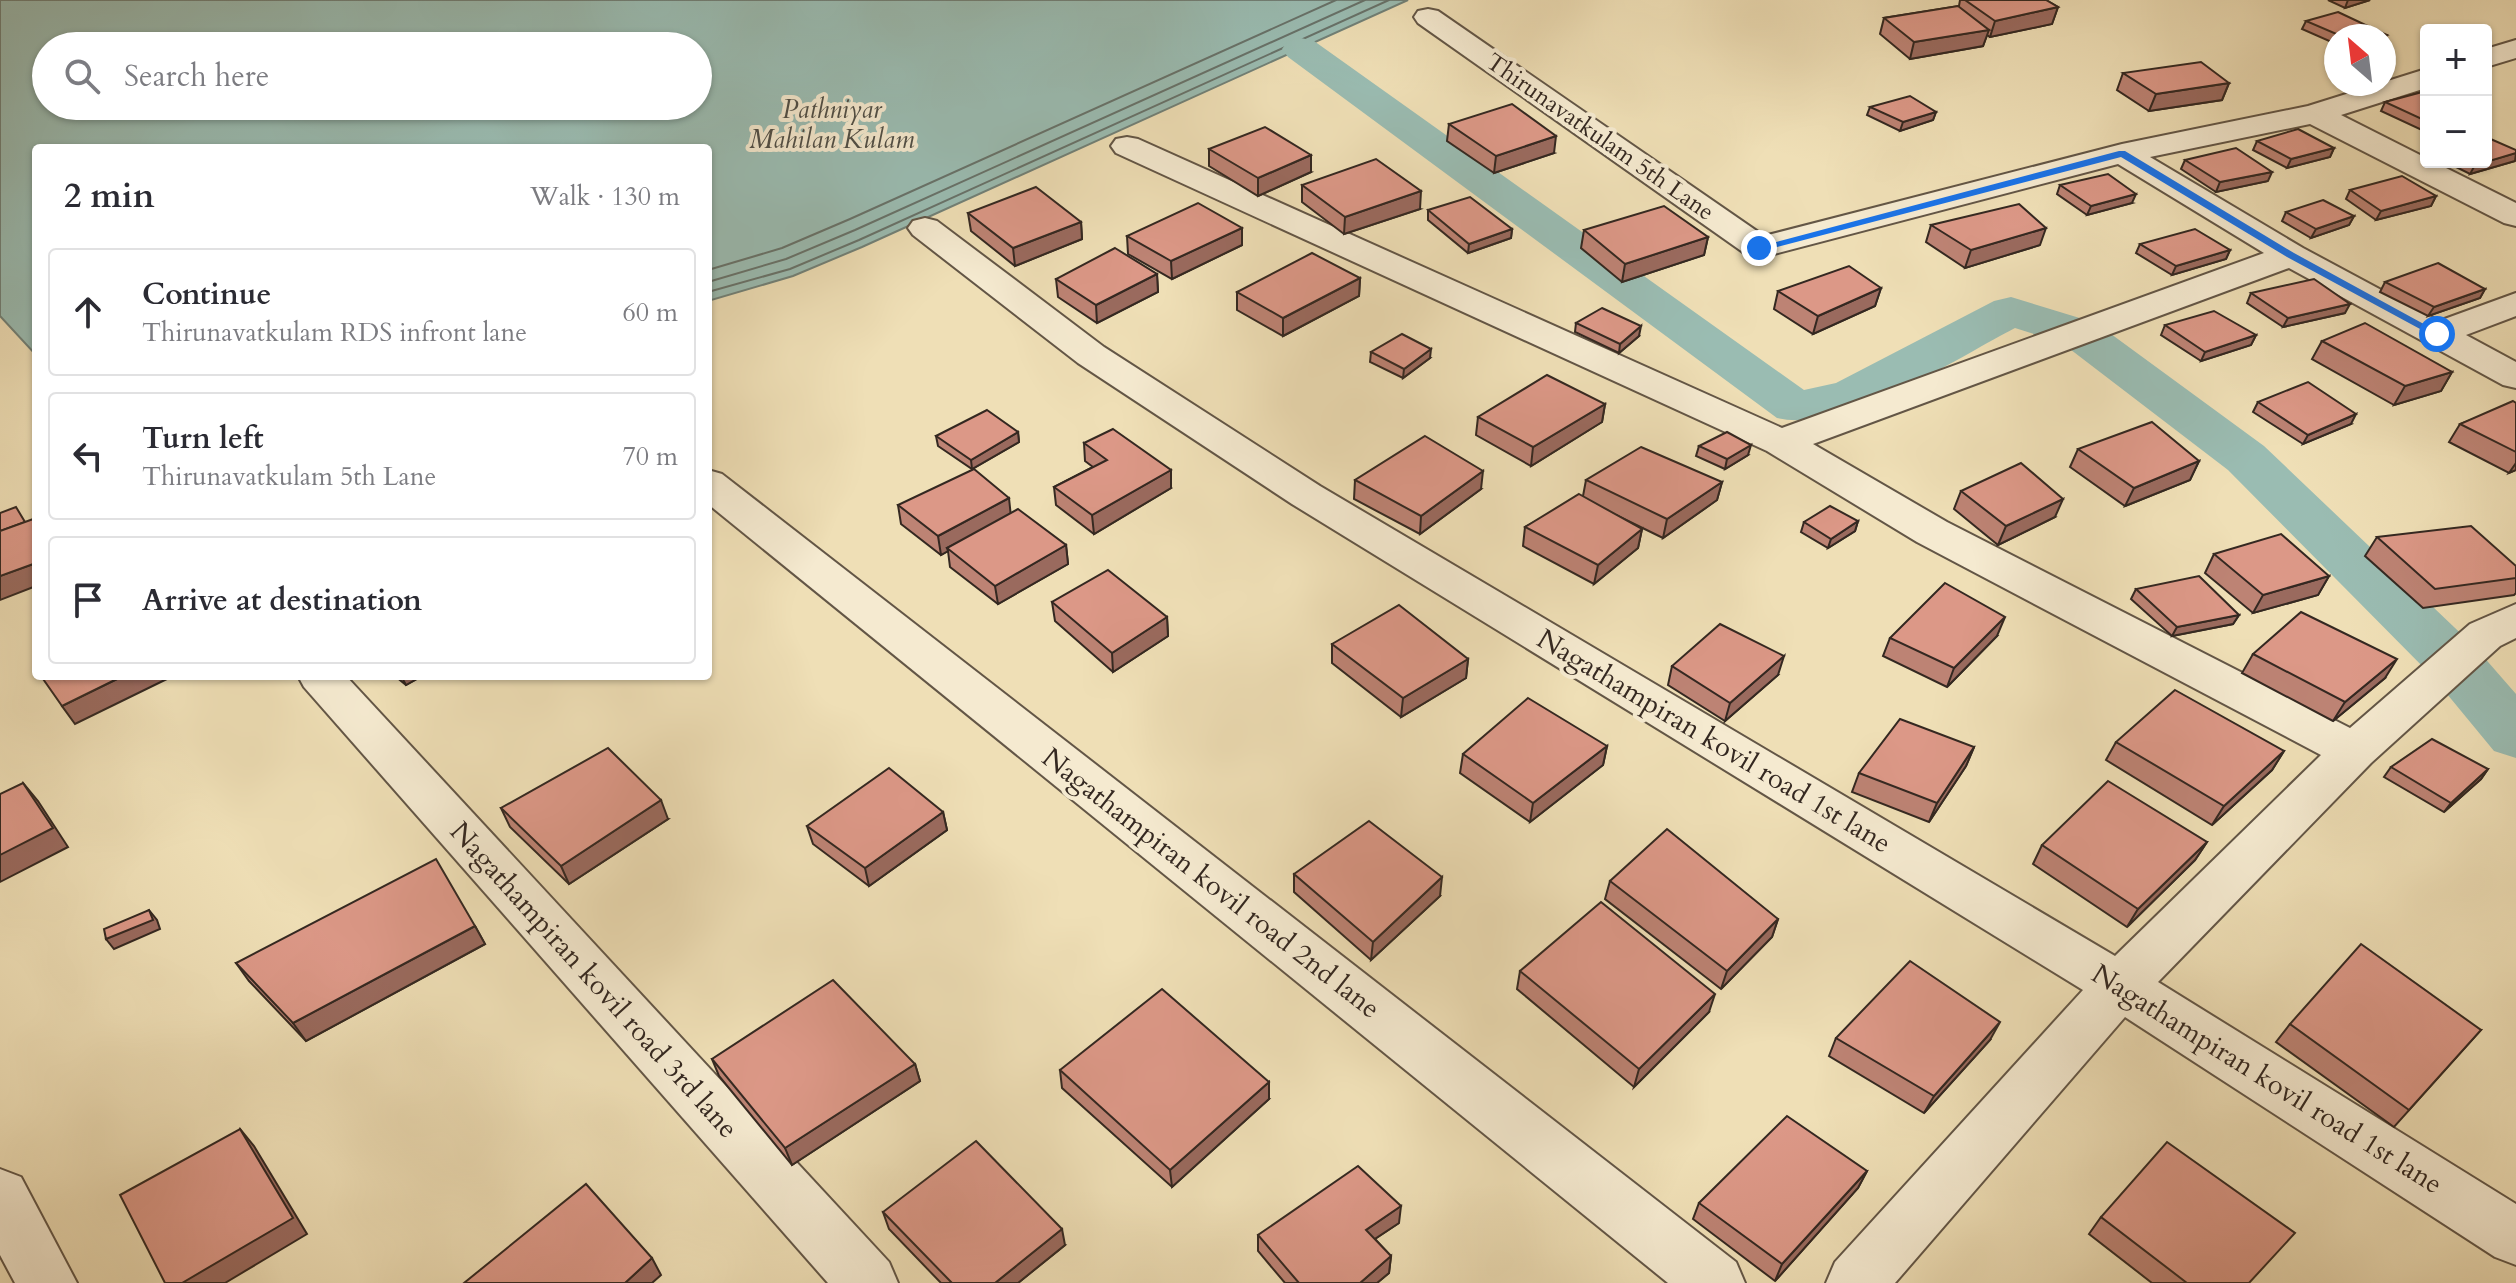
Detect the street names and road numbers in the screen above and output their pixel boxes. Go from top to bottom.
street label: Thirunavatkulam 5th Lane [1479,46,1721,228]
street label: Nagathampiran kovil road 1st lane [1530,620,1898,862]
street label: Nagathampiran kovil road 2nd lane [1034,739,1388,1027]
street label: Nagathampiran kovil road 3rd lane [441,814,747,1146]
street label: Nagathampiran kovil road 1st lane [2084,955,2450,1203]

